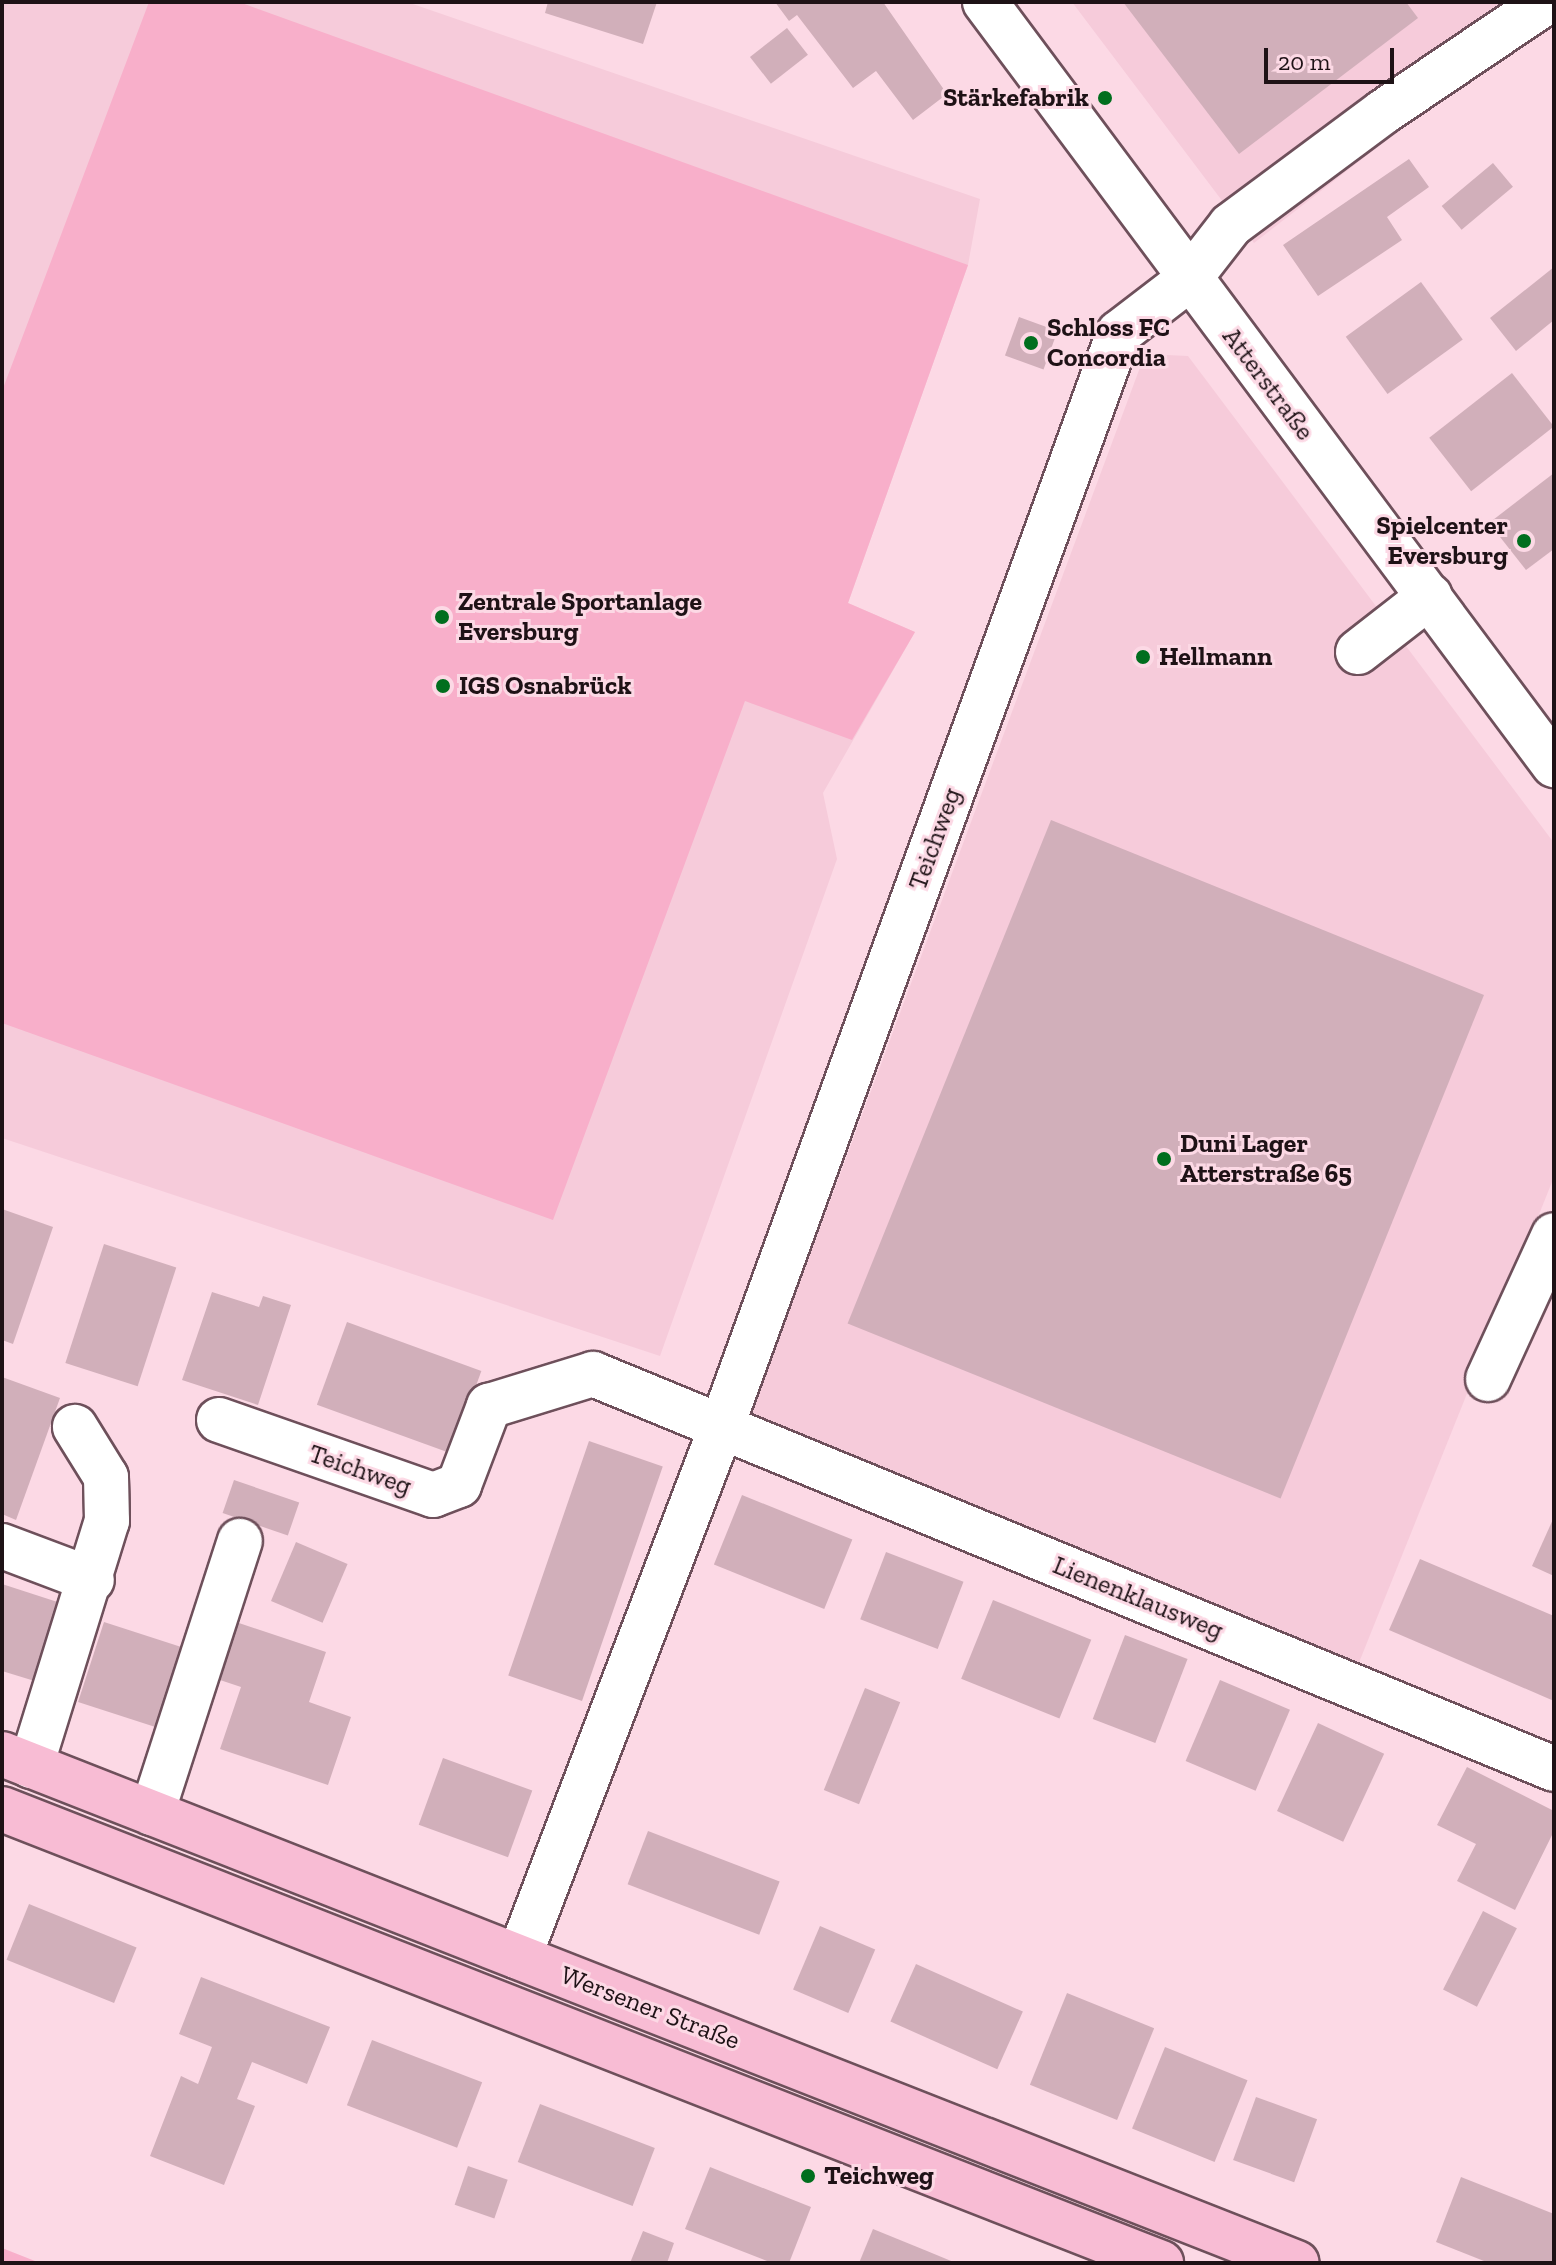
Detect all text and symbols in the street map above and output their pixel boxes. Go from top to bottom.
scale bar [1268,32,1398,82]
text: 20 m [1278,47,1330,76]
place label: Stärkefabrik [943,82,1089,114]
marker: Stärkefabrik [1096,89,1114,107]
place label: Schloss FC Concordia [1047,312,1170,374]
street label: Atterstraße [1216,322,1320,446]
marker: Schloss FC Concordia [1022,334,1040,352]
place label: Spielcenter Eversburg [1376,510,1508,572]
marker: Spielcenter Eversburg [1515,532,1533,550]
place label: Zentrale Sportanlage Eversburg [458,586,702,648]
marker: Zentrale Sportanlage Eversburg [433,608,451,626]
place label: Hellmann [1159,641,1272,673]
marker: Hellmann [1134,648,1152,666]
place label: IGS Osnabrück [459,670,632,702]
marker: IGS Osnabrück [434,677,452,695]
street label: Teichweg [902,784,968,894]
place label: Duni Lager Atterstraße 65 [1180,1128,1352,1190]
marker: Duni Lager Atterstraße 65 [1155,1150,1173,1168]
street label: Teichweg [305,1438,415,1502]
street label: Lienenklausweg [1048,1550,1228,1646]
street label: Wersener Straße [556,1959,744,2057]
place label: Teichweg [824,2160,934,2192]
marker: Teichweg [799,2167,817,2185]

